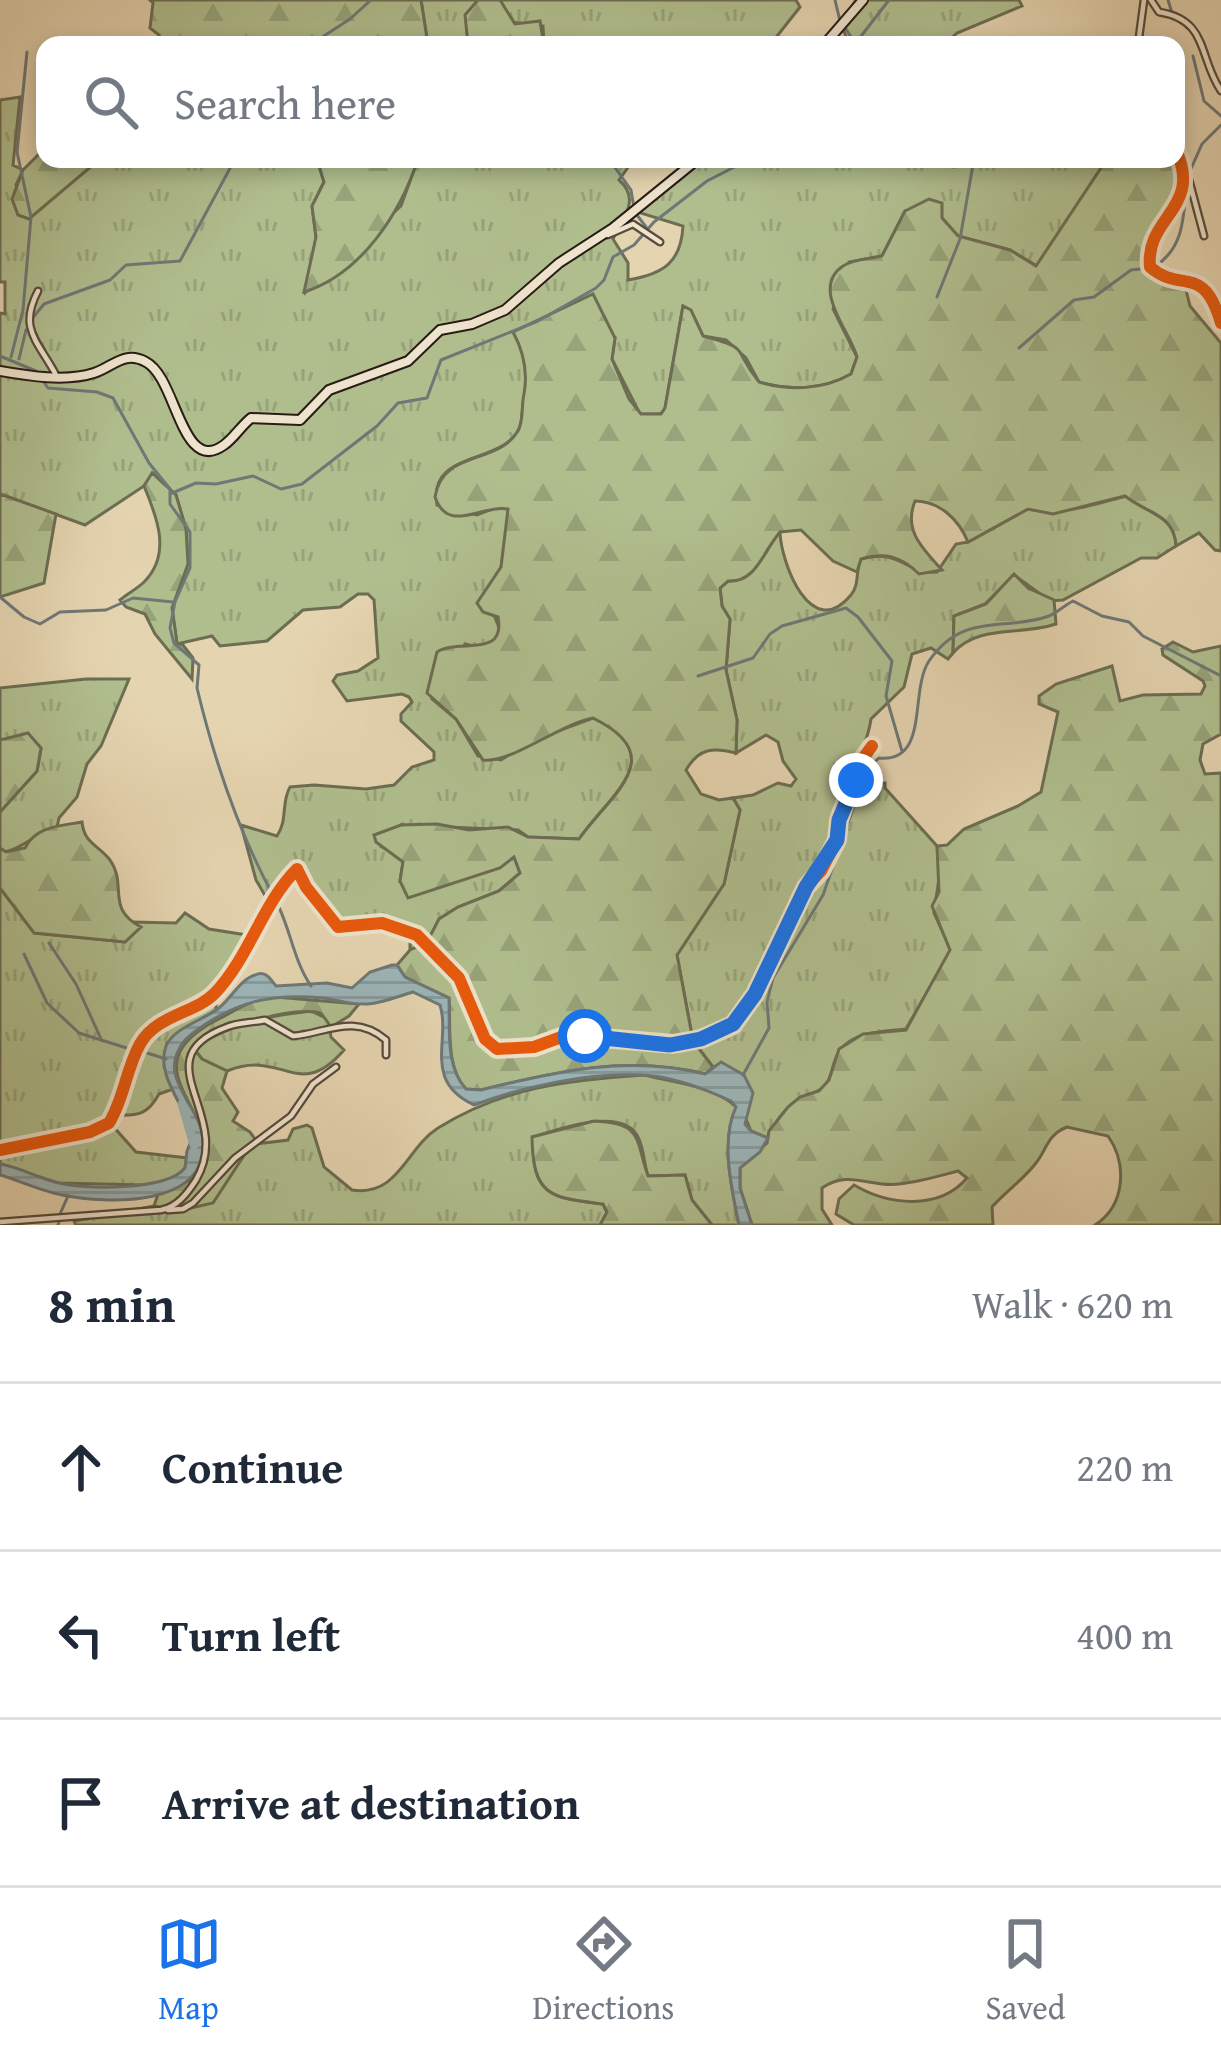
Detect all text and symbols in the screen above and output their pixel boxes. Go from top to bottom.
search box [36,36,1185,168]
icon: search [78,69,144,135]
text: Search here [174,70,396,135]
route end [829,753,883,807]
route start [558,1009,612,1063]
text: 8 min [48,1266,175,1341]
text: Walk · 620 m [972,1275,1173,1332]
icon: ahead [48,1434,114,1500]
text: Continue [162,1434,343,1499]
text: 220 m [1076,1438,1173,1495]
icon: left [48,1602,114,1668]
text: Turn left [162,1602,340,1667]
text: 400 m [1076,1606,1173,1663]
icon: arrive [48,1770,114,1836]
text: Arrive at destination [162,1770,580,1835]
tab: Map [156,1911,222,2031]
tab: Directions [533,1911,674,2031]
tab: Saved [986,1911,1065,2031]

